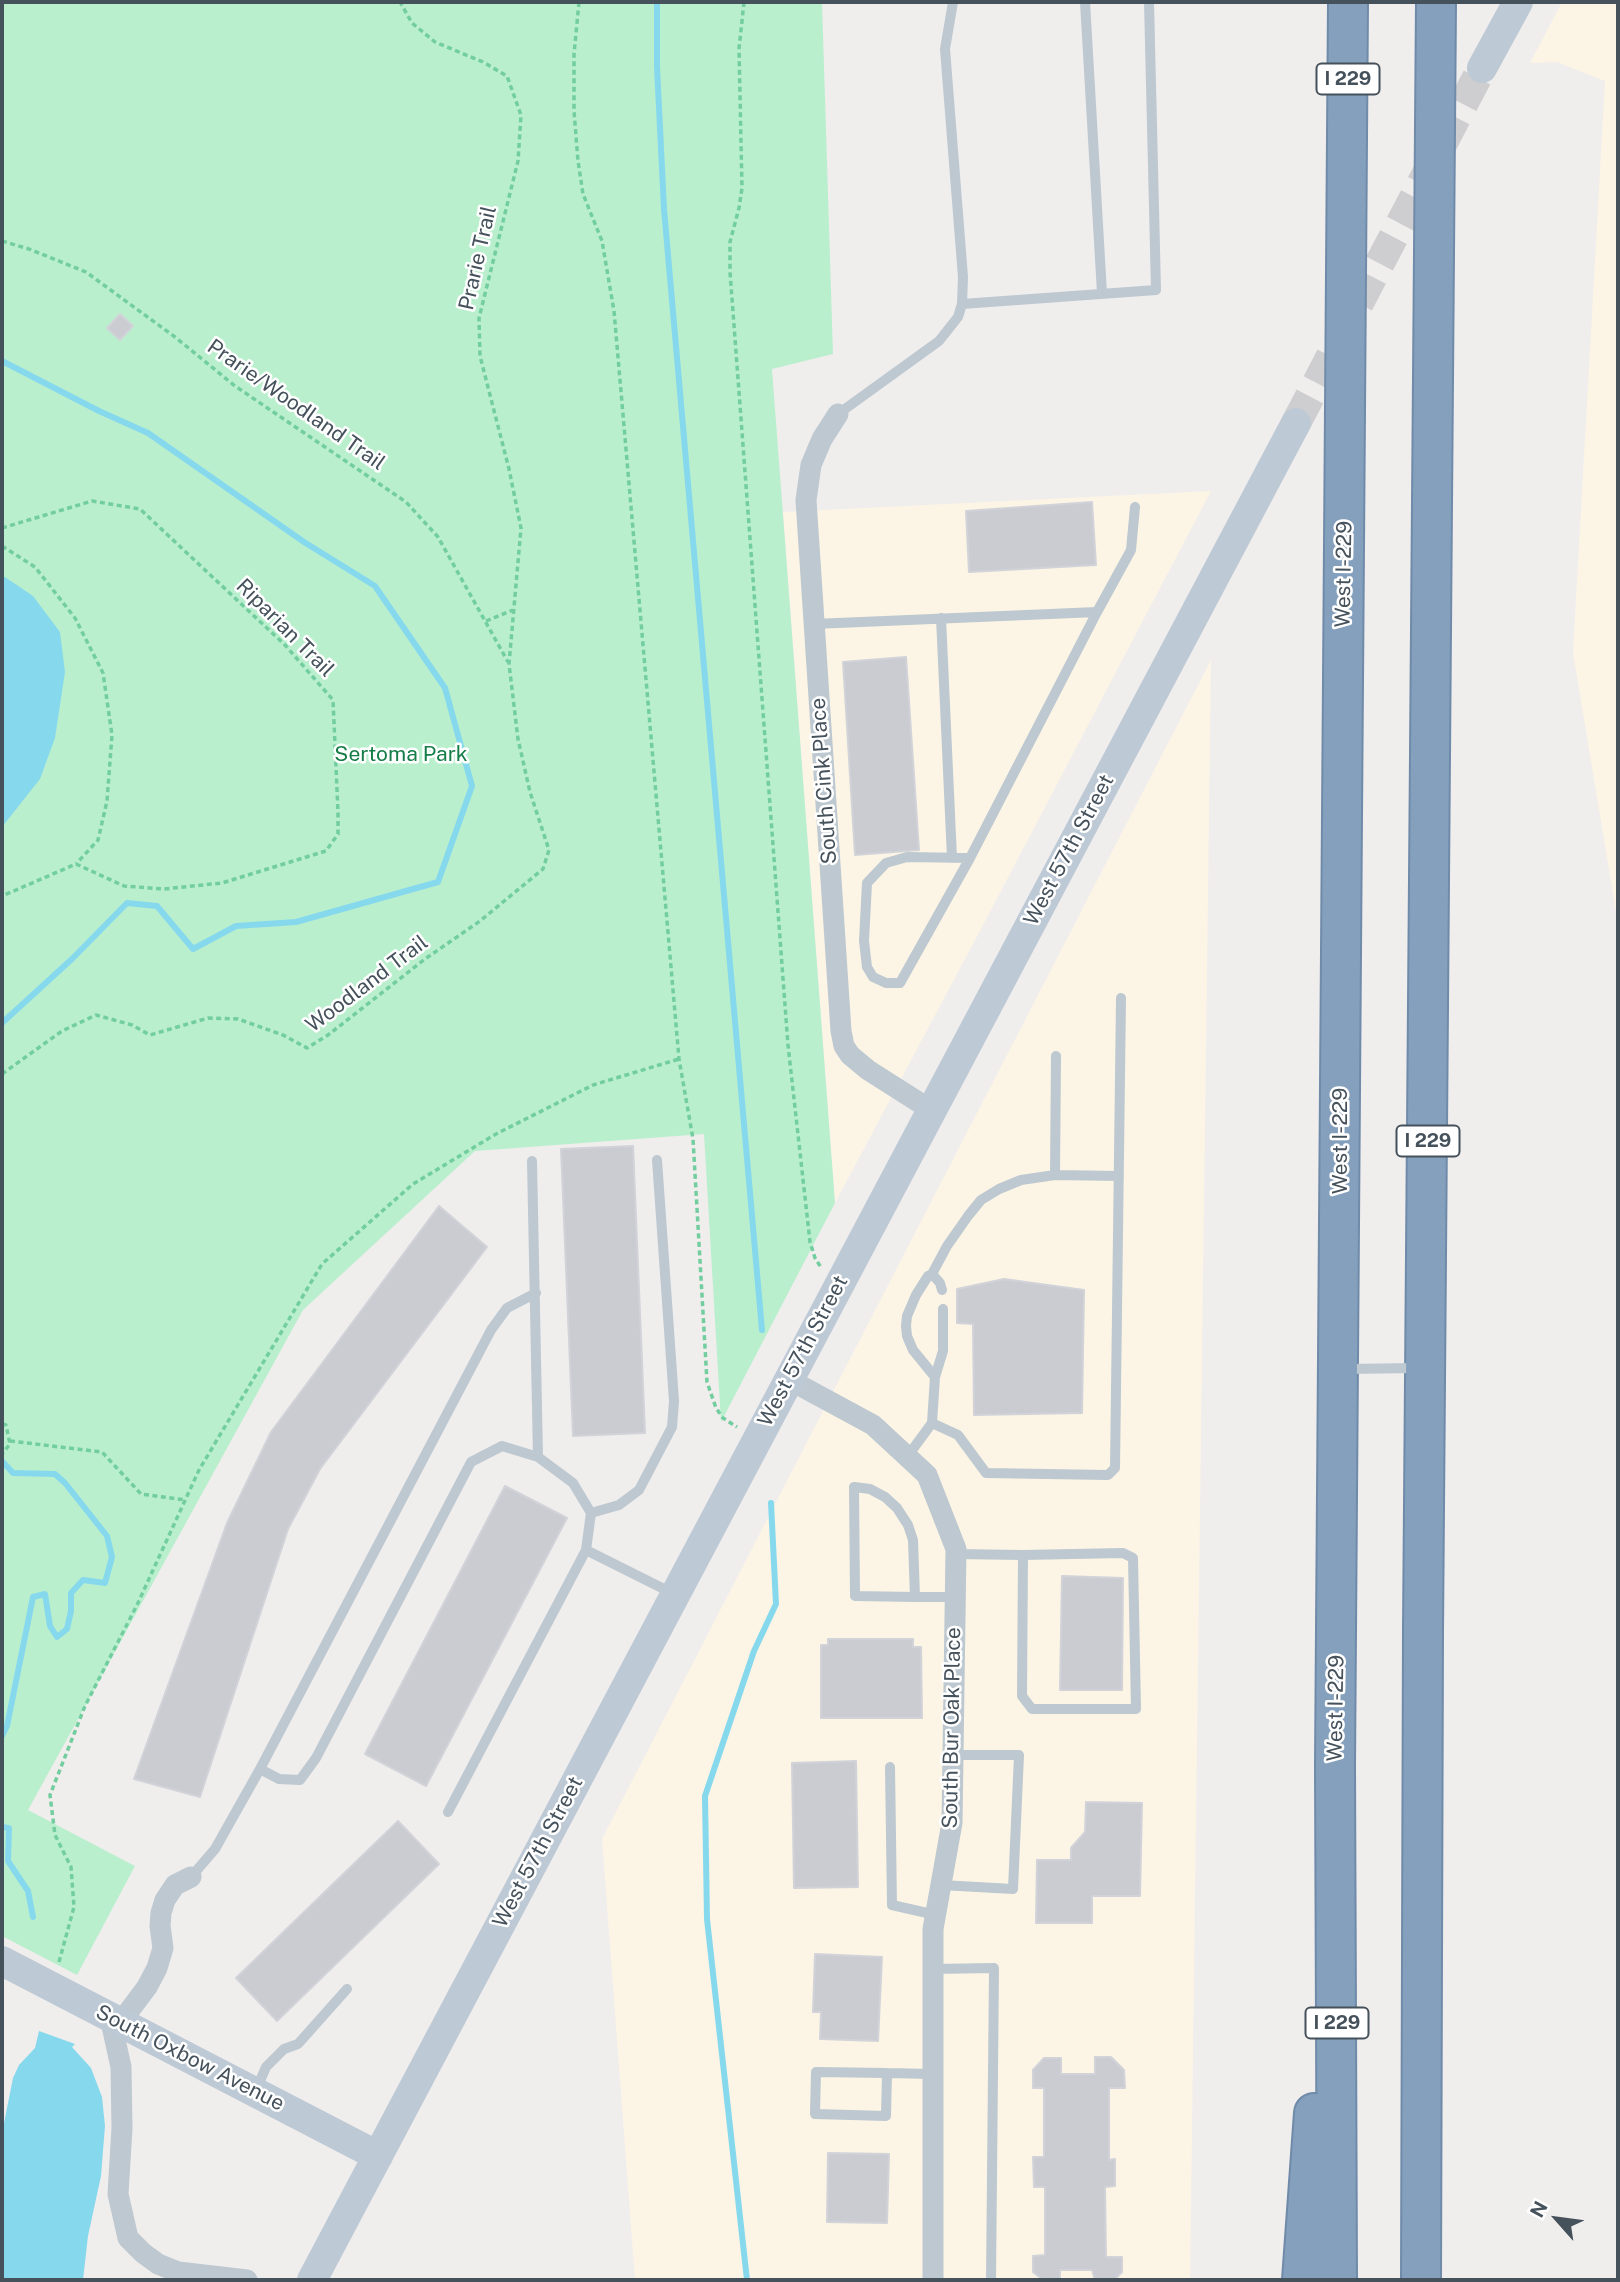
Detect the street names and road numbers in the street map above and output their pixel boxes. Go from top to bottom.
road number: I 229 [1316,64,1380,94]
street label: Prarie Trail [454,203,502,313]
street label: Prarie/Woodland Trail [202,334,390,476]
street label: West I-229 [1330,521,1358,627]
street label: Riparian Trail [231,574,339,682]
street label: South Cink Place [806,697,842,865]
street label: West 57th Street [1019,770,1119,930]
street label: Woodland Trail [301,930,433,1038]
street label: West I-229 [1328,1088,1354,1194]
road number: I 229 [1396,1126,1460,1156]
street label: West 57th Street [753,1271,853,1431]
street label: South Bur Oak Place [938,1627,966,1829]
street label: West I-229 [1322,1655,1350,1761]
street label: West 57th Street [488,1772,588,1932]
street label: South Oxbow Avenue [92,2000,288,2116]
road number: I 229 [1306,2008,1368,2038]

